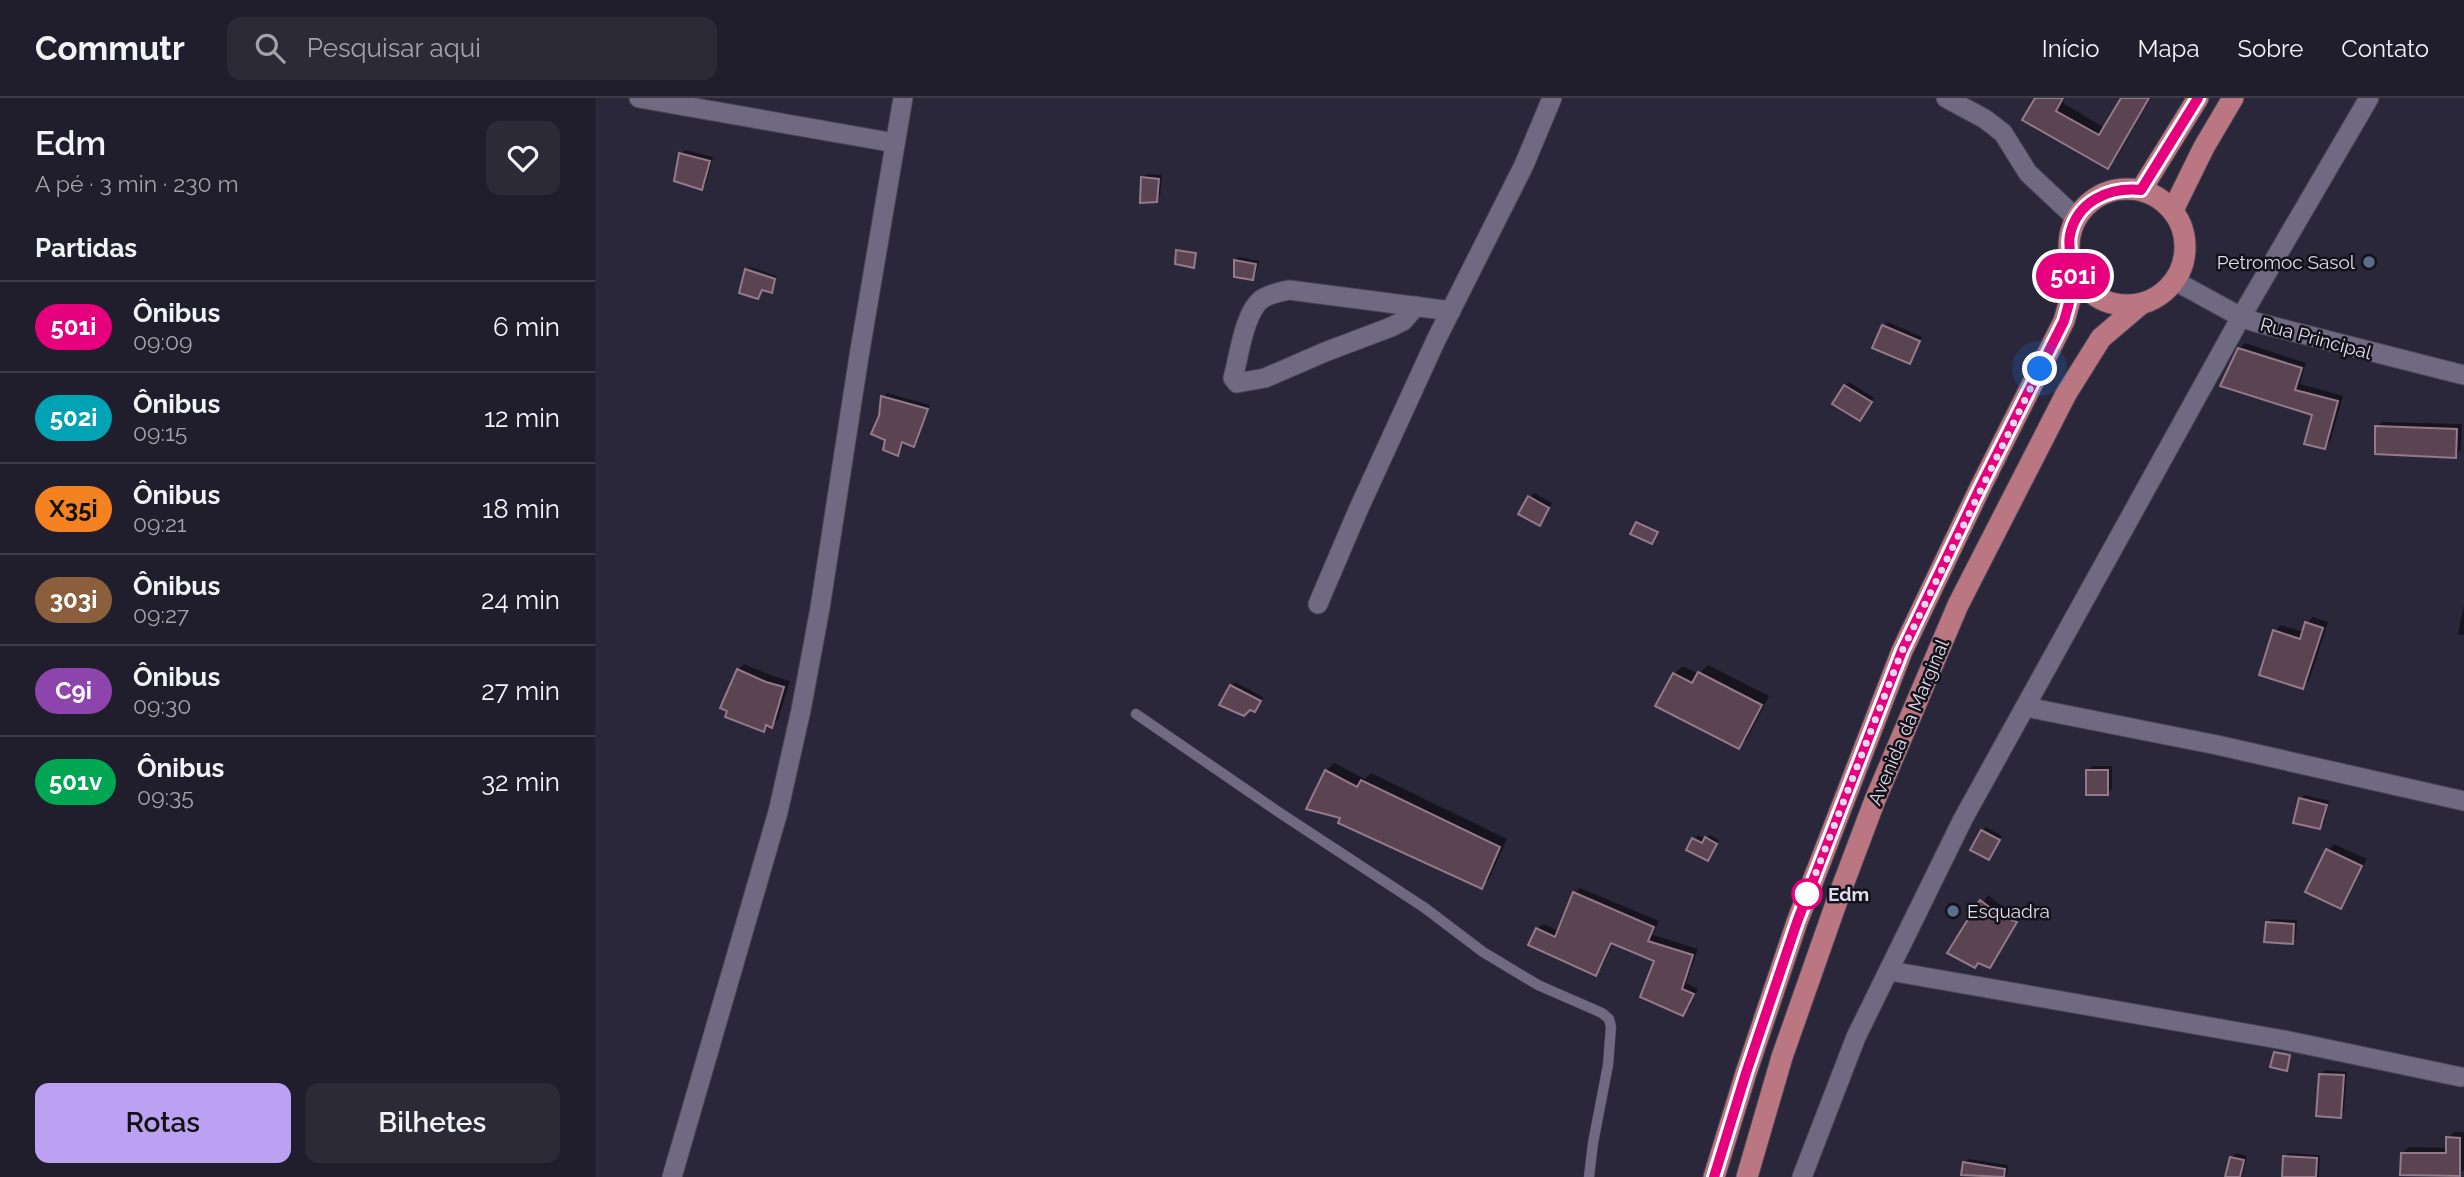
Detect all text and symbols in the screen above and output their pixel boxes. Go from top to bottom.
search box [227,17,717,80]
text: Commutr [35,29,185,68]
icon: search [251,29,289,67]
text: Pesquisar aqui [307,33,481,63]
text: Início [2042,34,2100,63]
text: Mapa [2138,34,2199,63]
text: Sobre [2237,34,2303,63]
text: Contato [2341,34,2429,63]
button: heart [486,121,560,195]
text: Edm [35,124,106,163]
text: A pé · 3 min · 230 m [35,170,239,197]
text: Partidas [35,233,137,263]
place label: Petromoc Sasol [2217,251,2356,273]
line badge: 501i [2024,253,2122,299]
marker: Petromoc Sasol [2361,254,2377,270]
text: 501i [2050,261,2096,290]
text: Ônibus [133,298,220,328]
text: 501i [50,312,97,341]
text: 6 min [493,312,560,342]
street label: Rua Principal [2258,313,2375,364]
text: 09:09 [133,328,192,355]
your location [2022,351,2057,386]
text: Ônibus [133,389,220,419]
text: 502i [50,403,97,432]
text: 12 min [484,403,560,433]
text: 09:15 [133,419,187,446]
text: Ônibus [133,480,220,510]
text: X35i [49,494,98,523]
text: 18 min [482,494,560,524]
text: 09:21 [133,510,187,537]
text: Ônibus [133,571,220,601]
text: 303i [50,585,97,614]
text: 24 min [481,585,560,615]
text: 09:27 [133,601,189,628]
street label: Avenida da Marginal [1863,635,1953,808]
text: Ônibus [133,662,220,692]
text: C9i [55,676,92,705]
text: 27 min [481,676,560,706]
text: 09:30 [133,692,191,719]
text: Ônibus [137,753,224,783]
text: 501v [49,767,102,796]
text: 32 min [481,767,560,797]
text: 09:35 [137,783,194,810]
marker: Edm [1792,879,1822,909]
place label: Edm [1828,883,1869,905]
place label: Esquadra [1967,900,2050,922]
marker: Esquadra [1945,903,1961,919]
button: Rotas [35,1083,291,1163]
button: Bilhetes [305,1083,560,1163]

